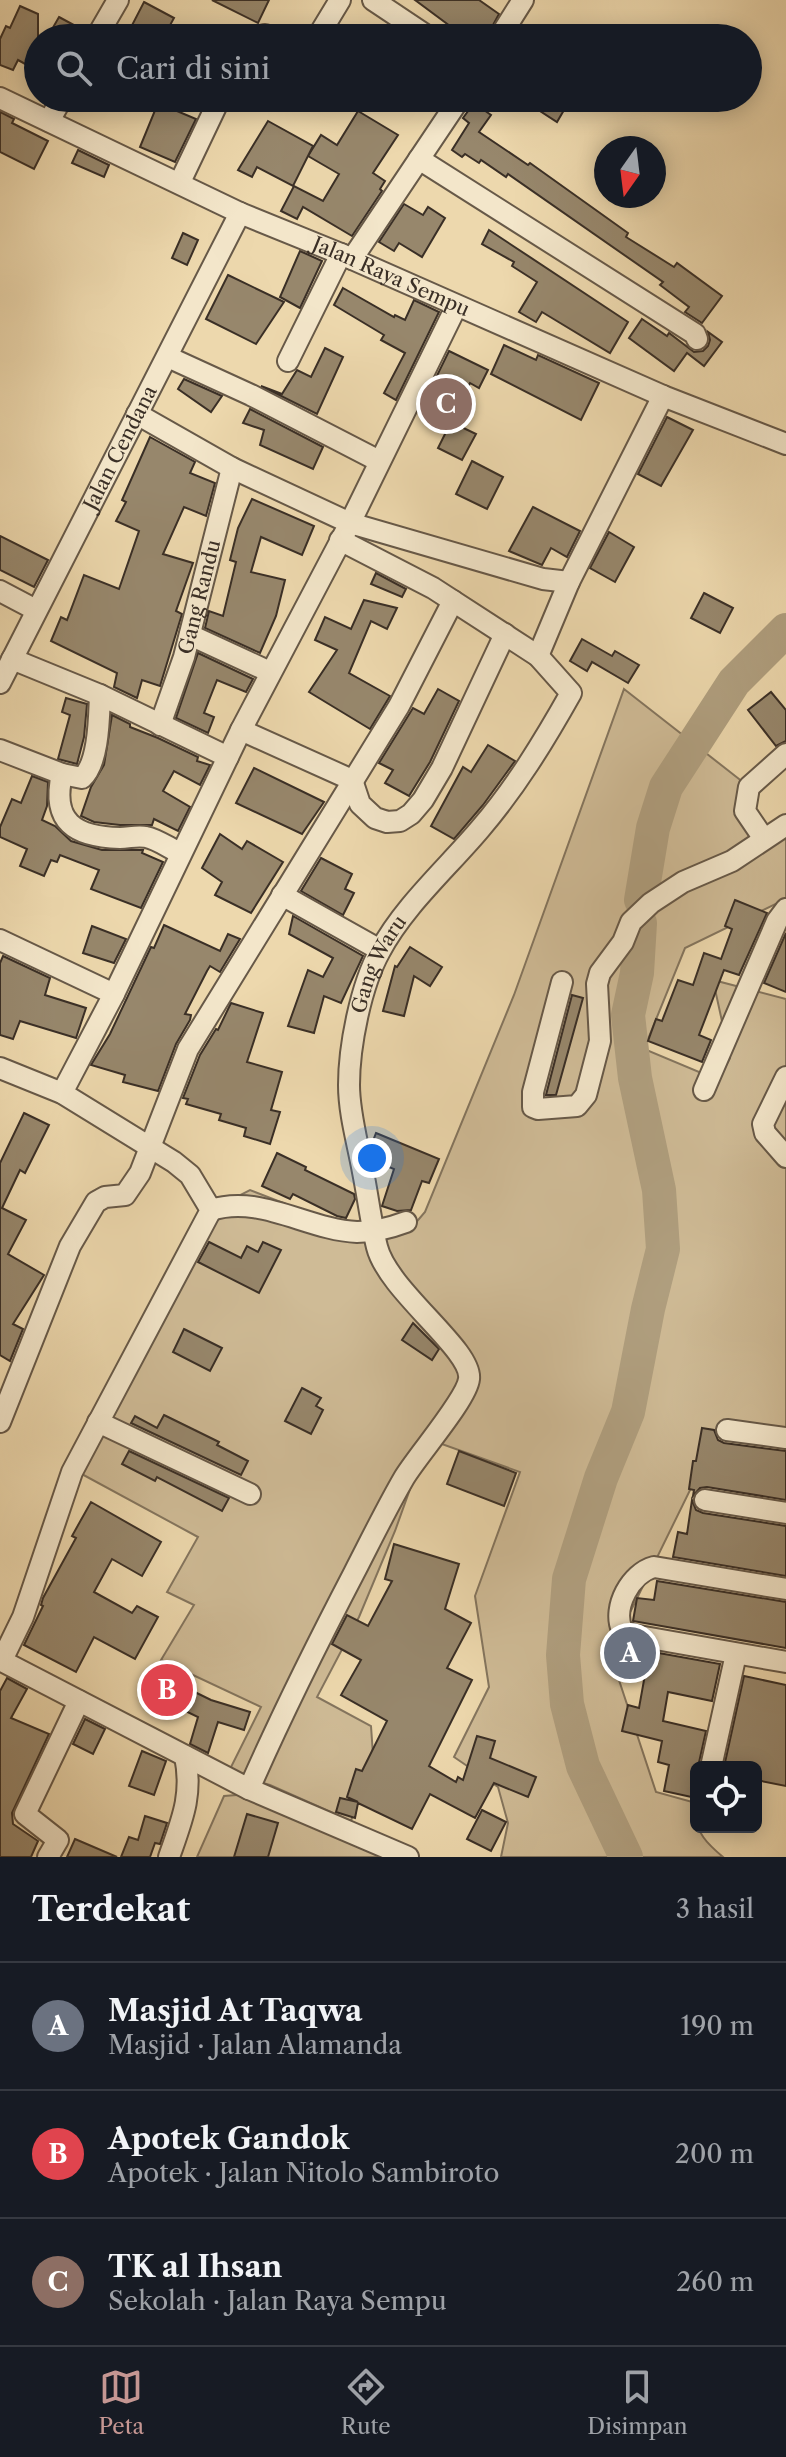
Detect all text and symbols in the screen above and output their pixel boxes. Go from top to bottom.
search box [24,24,762,112]
icon: search [52,46,96,90]
text: Cari di sini [116,50,270,87]
north arrow [594,136,666,208]
street label: Jalan Raya Sempu [306,231,473,321]
pin: C [420,374,472,434]
street label: Jalan Cendana [77,381,162,517]
street label: Gang Randu [173,537,225,657]
street label: Gang Waru [346,910,411,1016]
your location [352,1138,392,1178]
pin: A [604,1623,656,1683]
pin: B [141,1660,193,1720]
map controls [690,1761,762,1833]
button: locate [690,1761,762,1833]
text: Terdekat [32,1888,190,1930]
text: 3 hasil [676,1893,754,1925]
text: Masjid At Taqwa [108,1992,363,2029]
text: A [48,2010,68,2042]
text: 190 m [680,2010,754,2042]
text: Masjid · Jalan Alamanda [108,2029,402,2061]
text: Apotek Gandok [108,2120,349,2157]
text: B [48,2138,68,2170]
text: 200 m [675,2138,754,2170]
text: Apotek · Jalan Nitolo Sambiroto [108,2157,499,2189]
text: TK al Ihsan [108,2248,282,2285]
text: C [48,2266,68,2298]
text: 260 m [676,2266,754,2298]
text: Sekolah · Jalan Raya Sempu [108,2285,447,2317]
tab: Peta [98,2365,144,2440]
tab: Rute [341,2365,391,2440]
tab: Disimpan [587,2365,688,2440]

